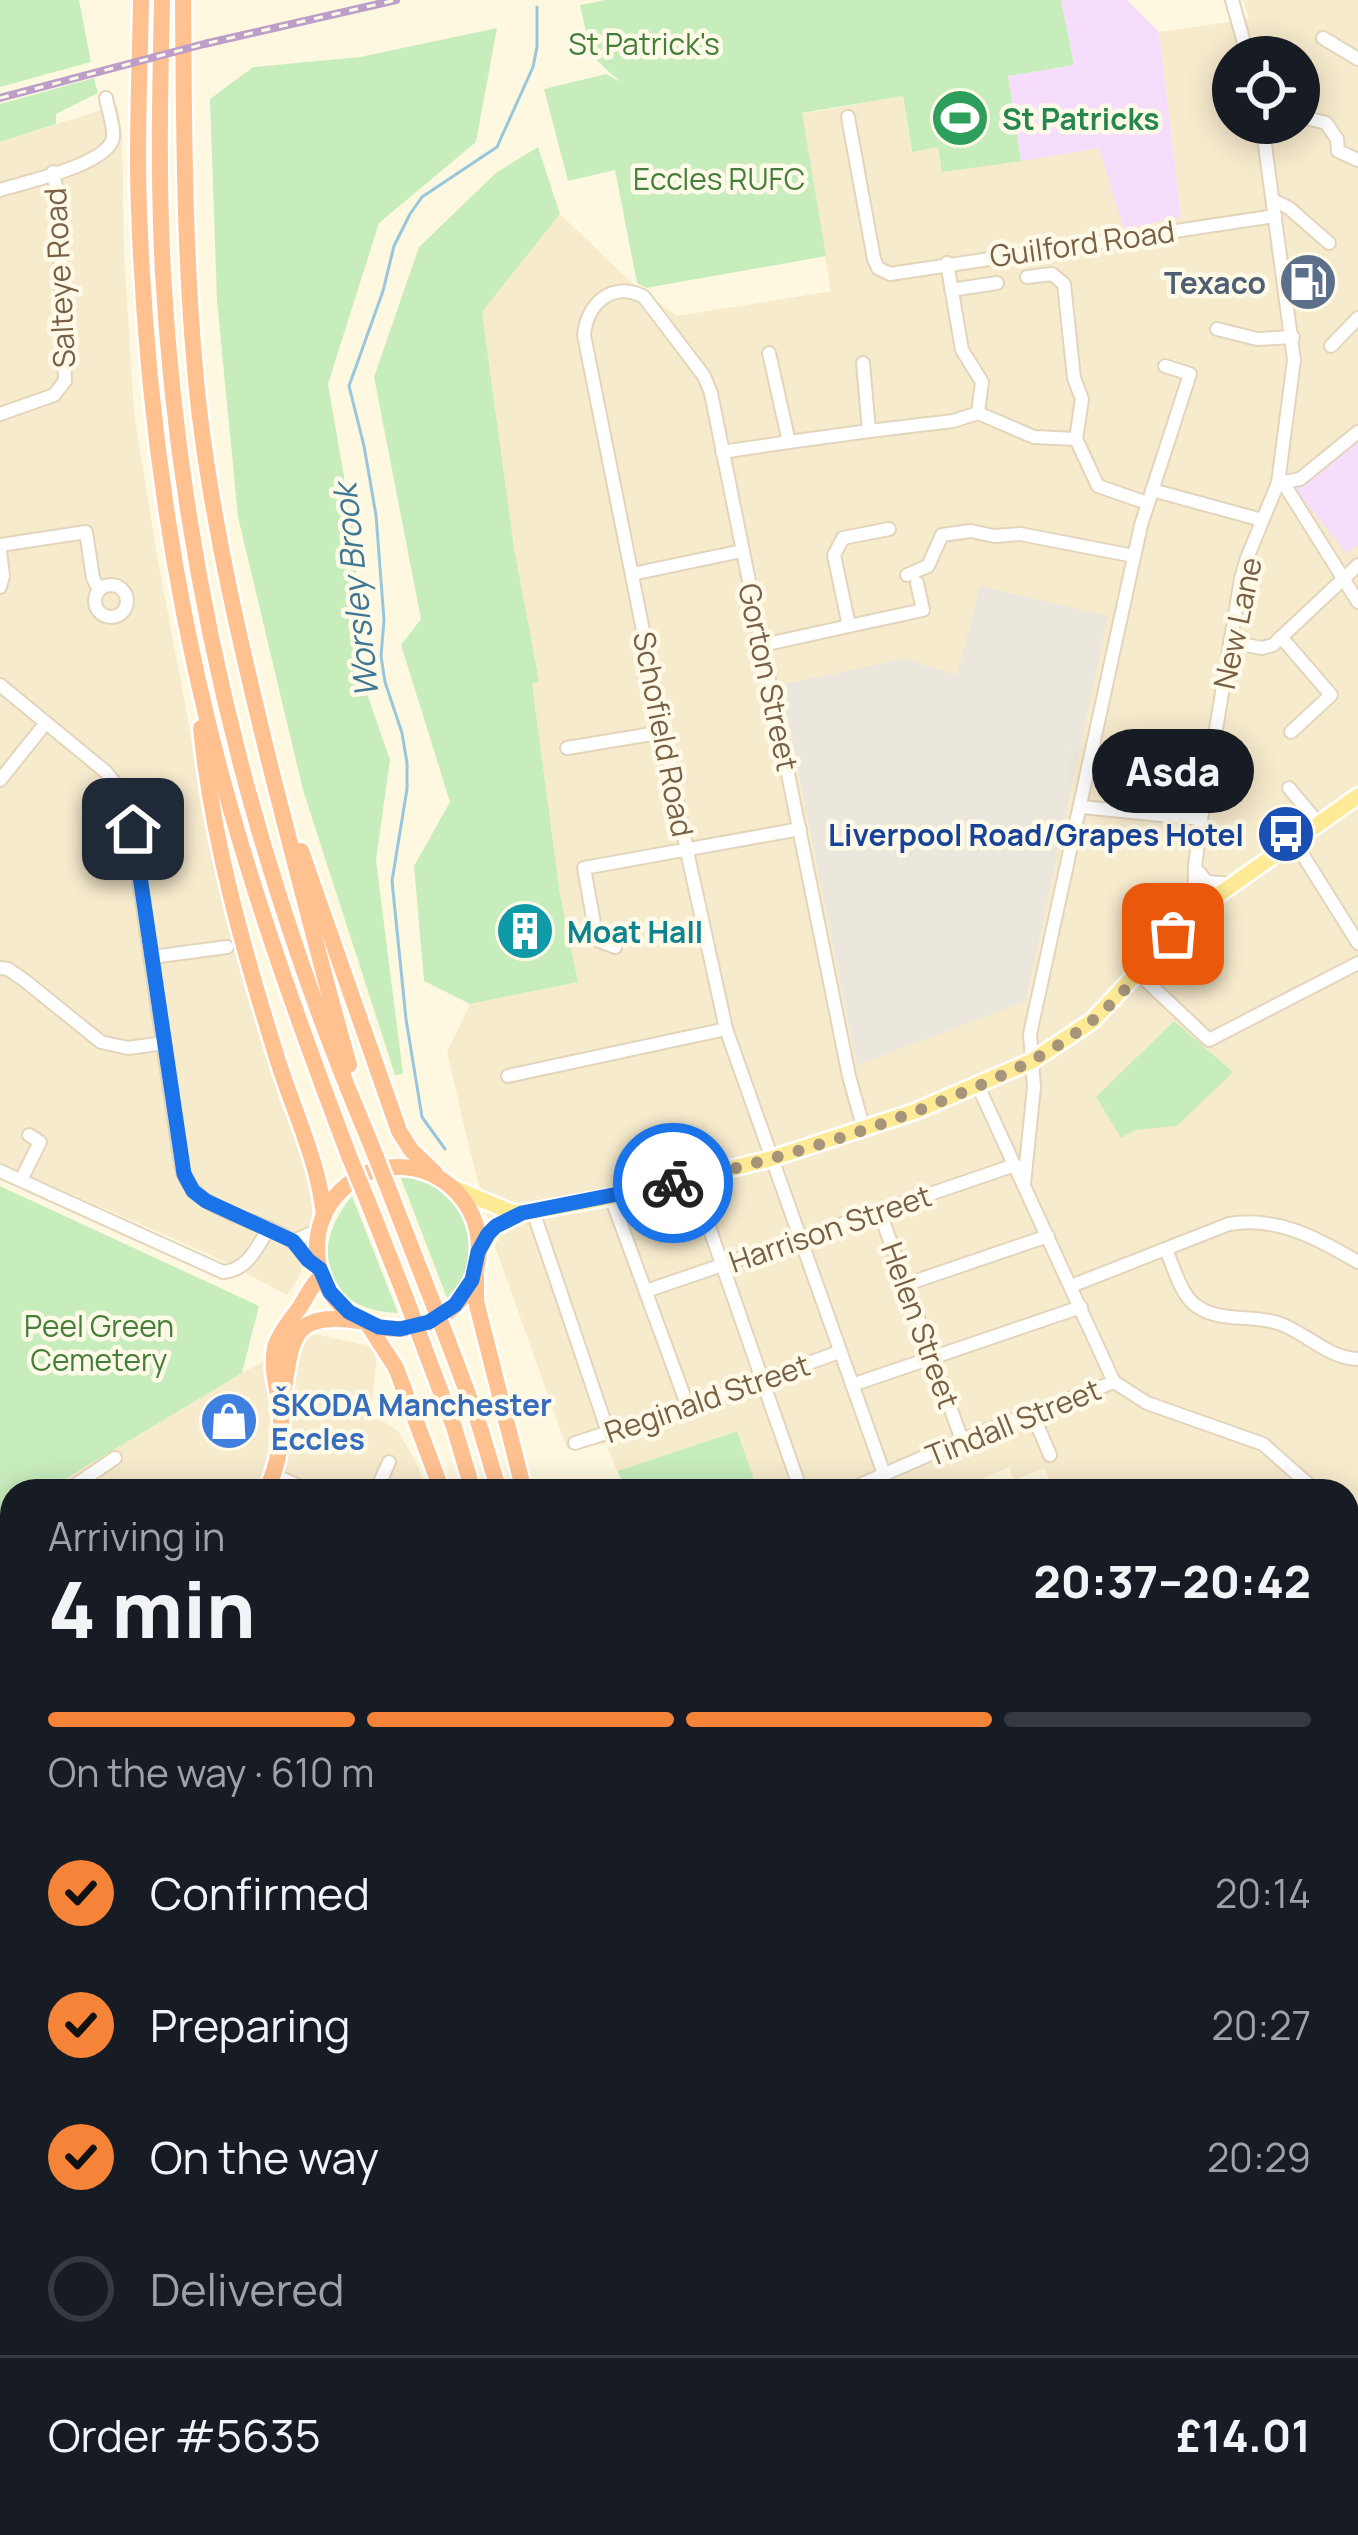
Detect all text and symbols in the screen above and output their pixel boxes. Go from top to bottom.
park label: St Patrick's [568,23,720,64]
map controls [1212,36,1320,144]
button: locate [1212,36,1320,144]
sports icon: St Patricks [929,87,991,149]
place label: St Patricks [1002,98,1159,139]
park label: Eccles RUFC [633,158,805,199]
street label: Salteye Road [34,187,84,369]
street label: Guilford Road [987,210,1177,276]
fuel station icon: Texaco [1277,251,1339,313]
place label: Texaco [1164,262,1266,303]
water label: Worsley Brook [321,477,389,700]
street label: New Lane [1203,553,1271,693]
street label: Gorton Street [729,579,809,775]
street label: Schofield Road [624,628,704,840]
callout: Asda [1092,730,1254,814]
text: Asda [1125,744,1221,798]
pin [82,778,184,880]
icon: home [100,796,166,862]
bus stop icon: Liverpool Road/Grapes Hotel [1255,803,1317,865]
place label: Liverpool Road/Grapes Hotel [828,814,1244,855]
pin [1122,883,1224,985]
building icon: Moat Hall [494,900,556,962]
icon: bag [1140,901,1206,967]
place label: Moat Hall [567,911,703,952]
courier [613,1123,733,1243]
icon: bike [640,1150,706,1216]
street label: Harrison Street [723,1174,937,1282]
street label: Helen Street [872,1236,970,1414]
park label: Peel Green Cemetery [24,1305,174,1380]
street label: Reginald Street [599,1344,815,1452]
street label: Tindall Street [919,1368,1107,1476]
place label: ŠKODA Manchester Eccles [271,1384,552,1459]
shop icon: ŠKODA Manchester Eccles [198,1390,260,1452]
text: Arriving in [48,1509,225,1563]
text: 20:37–20:42 [1034,1550,1311,1612]
text: 4 min [48,1555,256,1661]
text: On the way · 610 m [48,1745,374,1799]
icon: check [48,1860,114,1926]
text: Confirmed [150,1862,370,1924]
text: 20:14 [1215,1866,1311,1920]
icon: check [48,1992,114,2058]
text: Preparing [150,1994,350,2056]
text: 20:27 [1212,1998,1311,2052]
icon: check [48,2124,114,2190]
text: On the way [150,2126,379,2188]
text: 20:29 [1207,2130,1311,2184]
text: Delivered [150,2258,345,2320]
text: Order #5635 [48,2404,321,2466]
text: £14.01 [1176,2404,1311,2466]

